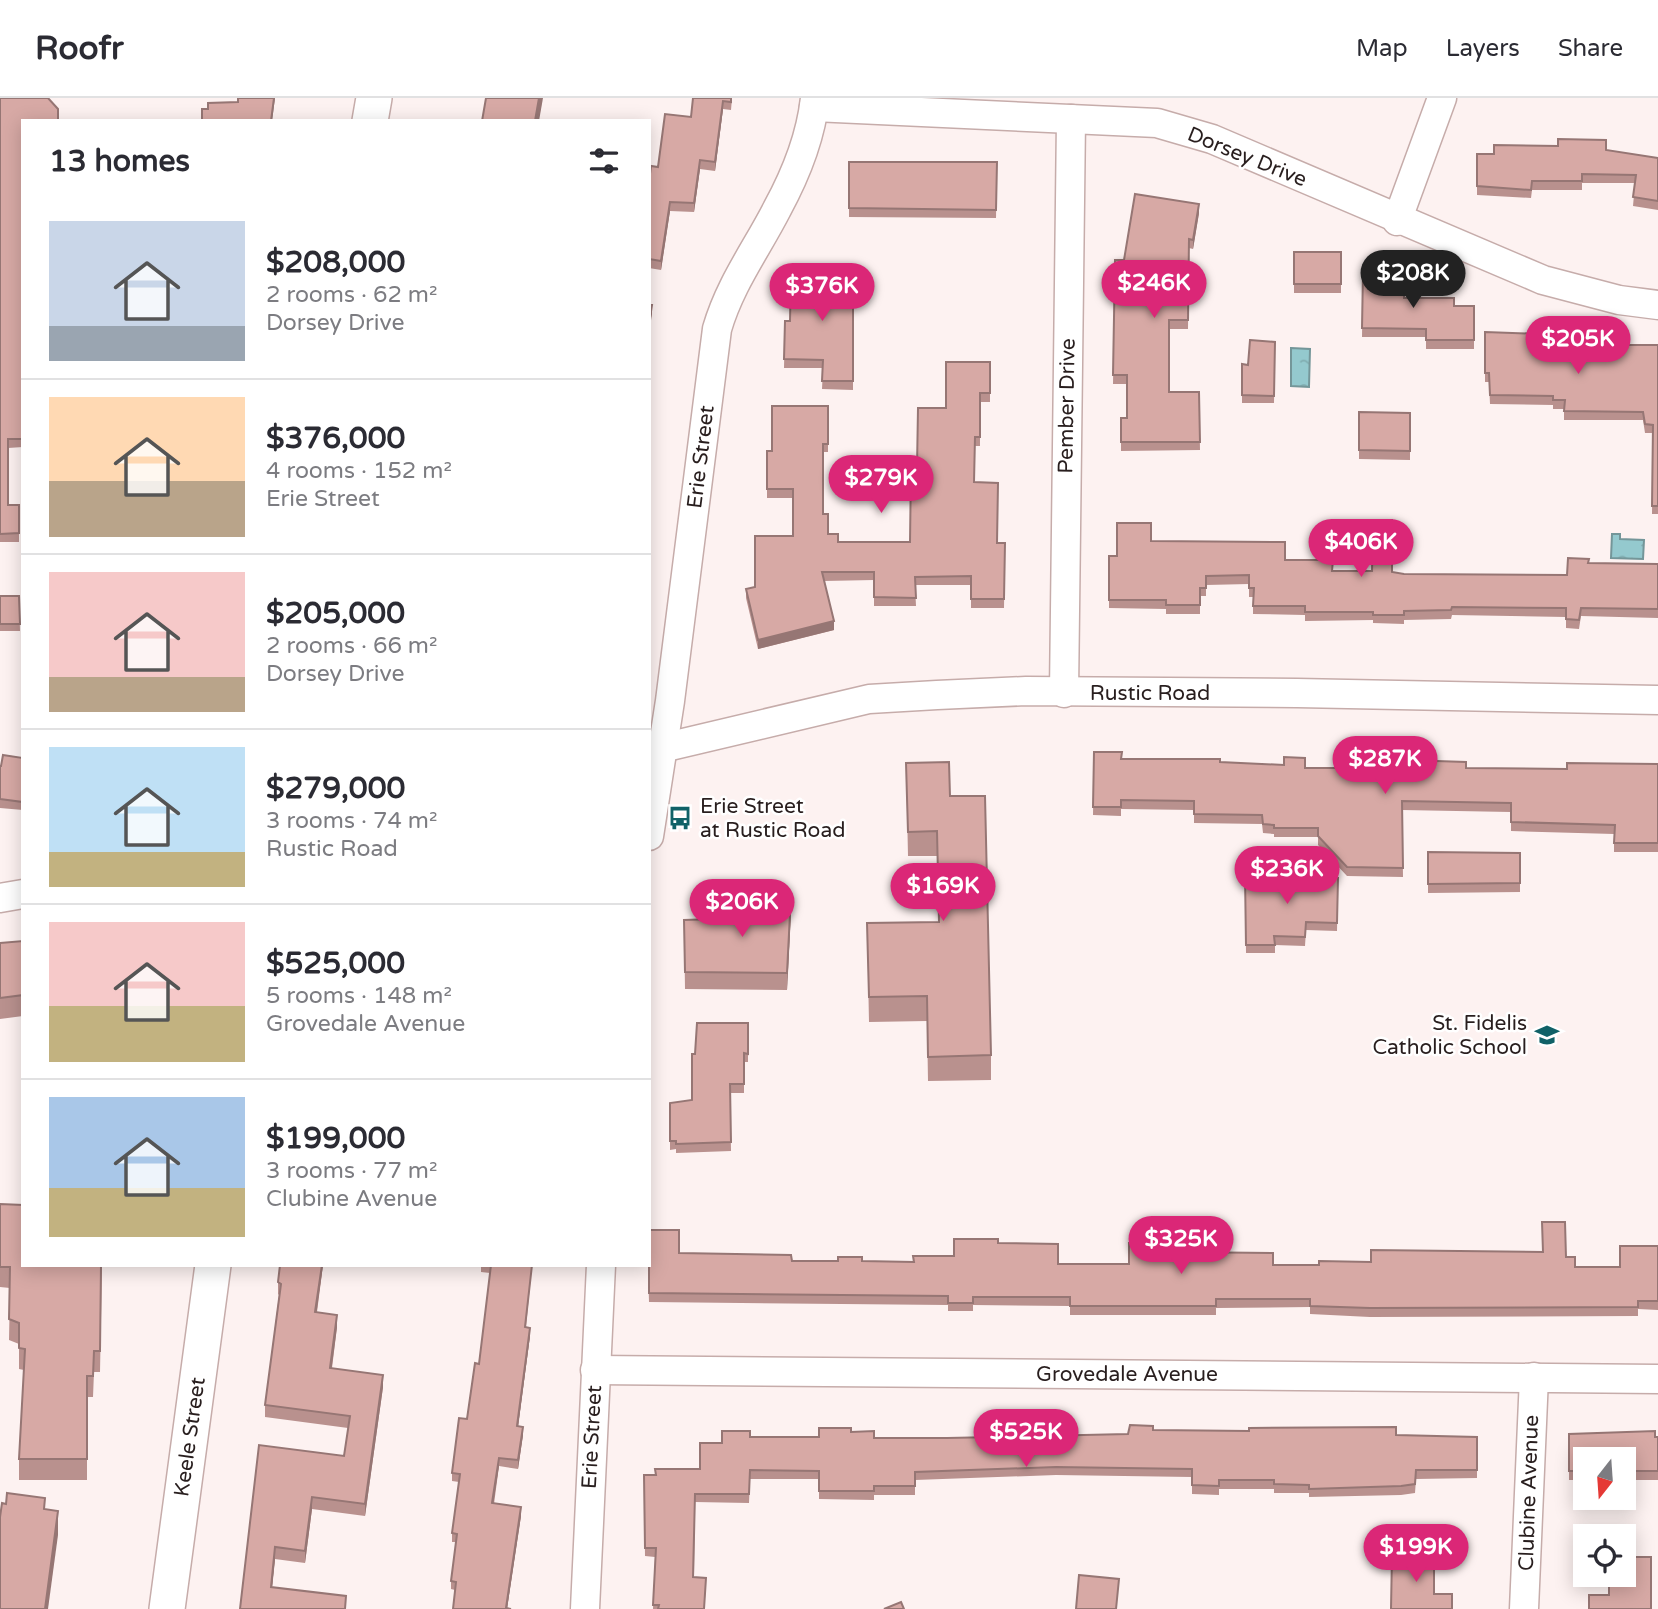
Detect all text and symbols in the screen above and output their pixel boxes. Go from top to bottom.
text: Roofr [35,29,124,68]
text: Map [1356,34,1408,63]
text: Layers [1446,34,1520,63]
text: Share [1558,34,1623,63]
street label: Dorsey Drive [1184,122,1310,192]
icon: filters [585,142,623,180]
text: 13 homes [49,143,190,180]
text: $208,000 [266,244,405,281]
icon: home [105,249,189,333]
pin: $208K [1364,250,1462,310]
text: $208K [1377,259,1449,287]
pin: $246K [1105,260,1203,320]
pin: $376K [773,264,871,323]
text: $246K [1118,269,1190,297]
text: $376K [786,272,858,300]
text: 2 rooms · 62 m² [266,281,437,309]
text: Dorsey Drive [266,309,405,337]
pin: $205K [1529,316,1627,376]
text: $205K [1542,325,1614,353]
street label: Pember Drive [1053,338,1081,474]
street label: Erie Street [682,404,720,510]
text: $376,000 [266,420,405,457]
icon: home [105,425,189,509]
pin: $279K [832,456,930,515]
text: 4 rooms · 152 m² [266,457,452,485]
text: $279K [845,464,917,492]
text: Erie Street [266,485,380,513]
pin: $406K [1312,519,1410,579]
text: $406K [1325,528,1397,556]
text: $205,000 [266,595,405,632]
icon: home [105,600,189,684]
text: 2 rooms · 66 m² [266,632,437,660]
text: Dorsey Drive [266,660,405,688]
street label: Rustic Road [1090,681,1210,706]
pin: $287K [1336,736,1434,796]
text: $287K [1349,745,1421,773]
text: $279,000 [266,770,405,807]
icon: home [105,775,189,859]
place label: Erie Street at Rustic Road [700,794,845,843]
bus stop icon: Erie Street at Rustic Road [666,804,694,832]
text: 3 rooms · 74 m² [266,807,437,835]
text: Rustic Road [266,835,398,863]
pin: $236K [1238,846,1336,906]
text: $236K [1251,855,1323,883]
pin: $169K [894,864,992,923]
text: $169K [907,872,979,900]
pin: $206K [693,880,791,939]
text: $206K [706,888,778,916]
text: $525,000 [266,945,405,982]
icon: home [105,950,189,1034]
text: 5 rooms · 148 m² [266,982,452,1010]
text: Grovedale Avenue [266,1010,465,1038]
place label: St. Fidelis Catholic School [1372,1011,1527,1060]
school or university icon: St. Fidelis Catholic School [1533,1021,1561,1049]
text: $199,000 [266,1120,405,1157]
icon: home [105,1125,189,1209]
text: 3 rooms · 77 m² [266,1157,437,1185]
text: Clubine Avenue [266,1185,437,1213]
pin: $325K [1132,1216,1230,1276]
text: $325K [1145,1225,1217,1253]
street label: Grovedale Avenue [1036,1362,1218,1387]
street label: Keele Street [169,1376,211,1498]
street label: Erie Street [577,1384,607,1490]
pin: $525K [977,1410,1075,1469]
street label: Clubine Avenue [1514,1414,1544,1572]
text: $525K [990,1418,1062,1446]
north arrow [1573,1447,1636,1510]
map controls [1573,1447,1636,1587]
pin: $199K [1367,1524,1465,1584]
button: locate [1573,1524,1636,1587]
text: $199K [1380,1533,1452,1561]

